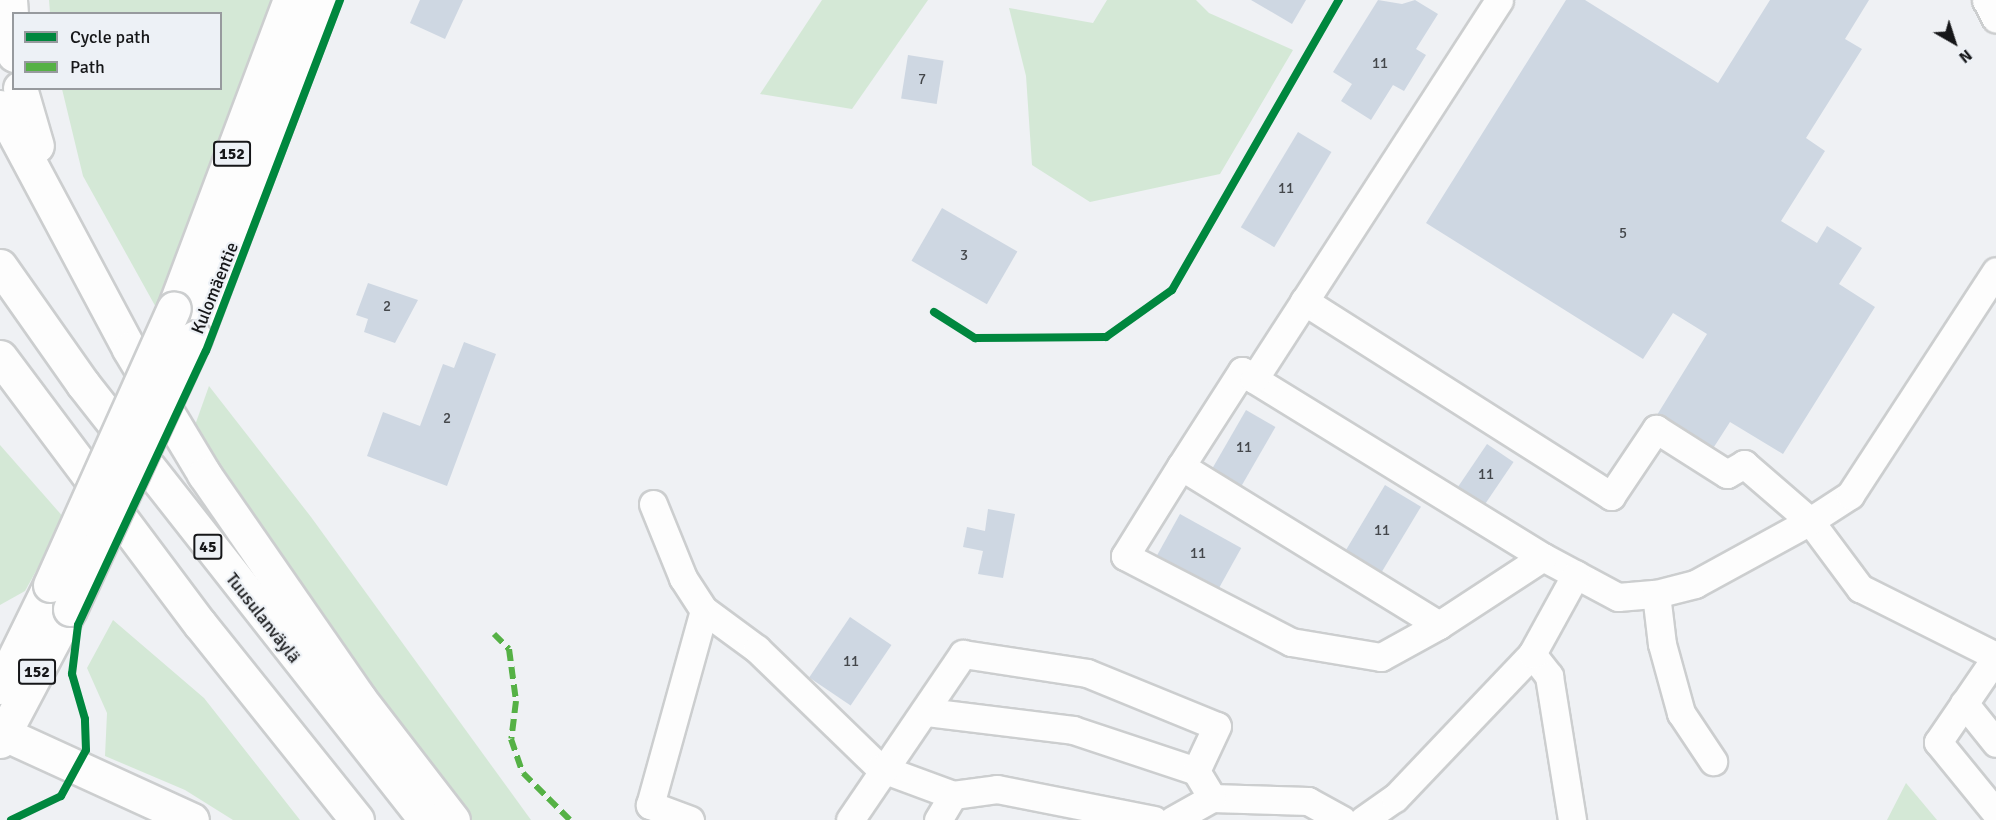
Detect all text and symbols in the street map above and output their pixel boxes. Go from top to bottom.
legend [12,12,222,90]
north arrow [1924,12,1984,72]
text: Cycle path [70,26,150,48]
text: N [1955,45,1976,67]
house number: 11 [1372,55,1388,73]
text: Path [70,56,105,78]
house number: 7 [918,71,926,89]
road number: 152 [212,141,252,167]
house number: 11 [1278,180,1294,198]
house number: 5 [1619,225,1627,243]
street label: Kulomäentie [187,239,243,337]
house number: 3 [960,247,968,265]
house number: 2 [383,298,391,316]
house number: 2 [443,410,451,428]
house number: 11 [1236,439,1252,457]
house number: 11 [1478,466,1494,484]
house number: 11 [1374,522,1390,540]
road number: 45 [193,534,223,560]
house number: 11 [1190,545,1206,563]
street label: Tuusulanväylä [221,569,305,667]
house number: 11 [843,653,859,671]
road number: 152 [18,659,57,685]

